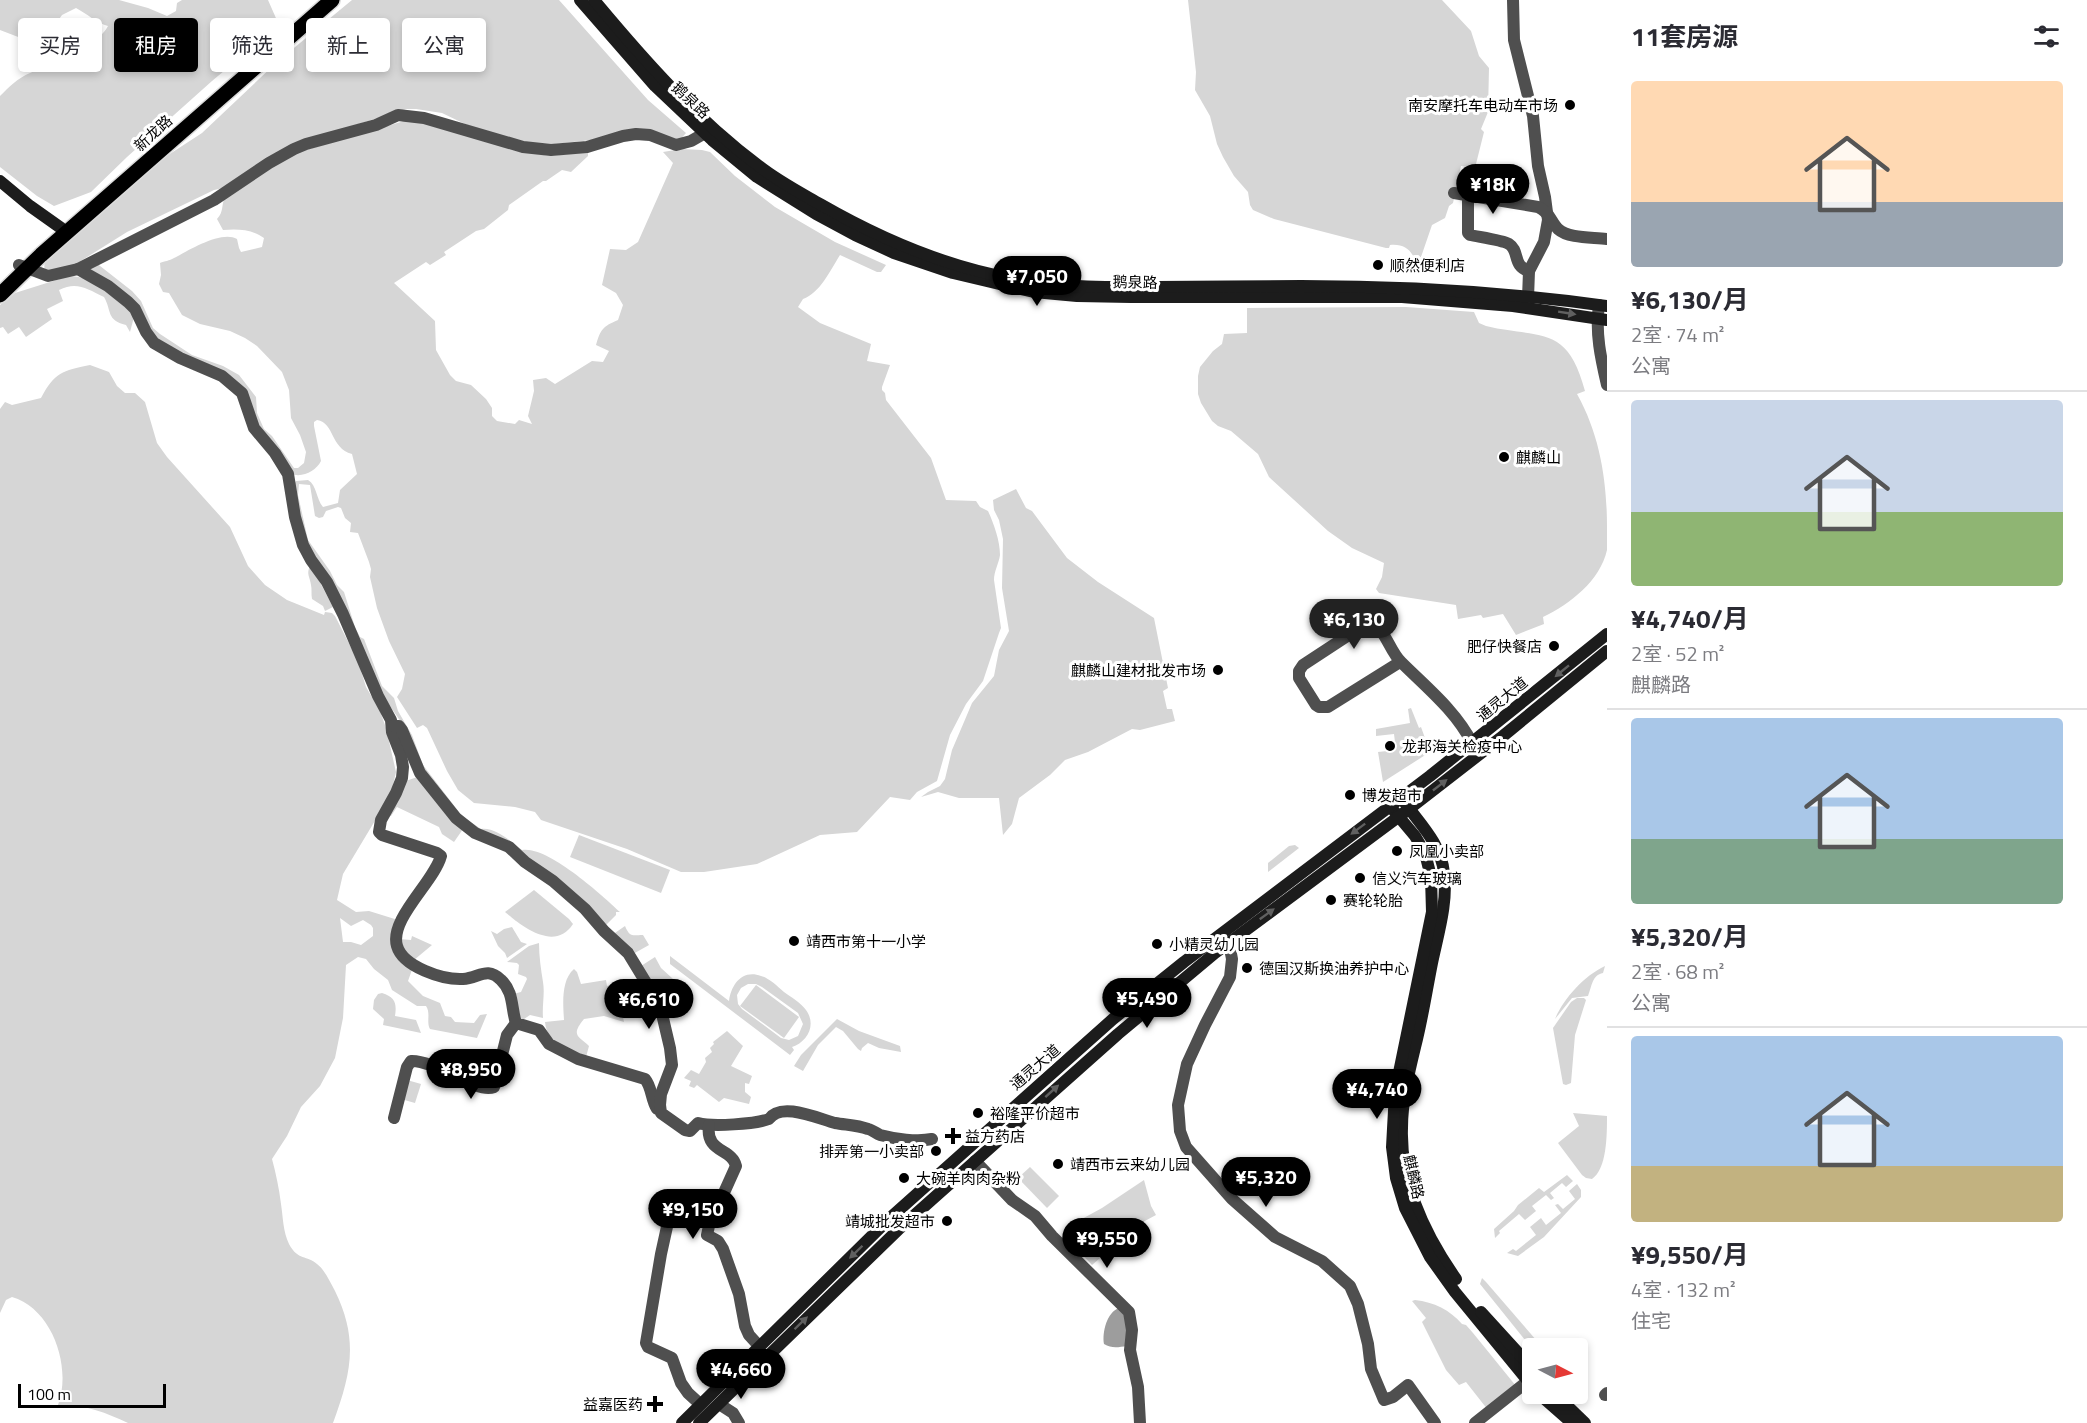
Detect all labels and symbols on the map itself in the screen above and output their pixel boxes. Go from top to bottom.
street label: 鹅泉路 [667,76,715,124]
place label: 南安摩托车电动车市场 [1408,94,1558,117]
marker: 南安摩托车电动车市场 [1563,98,1577,112]
street label: 新龙路 [129,109,177,157]
pin: ¥18K [1457,164,1529,215]
place label: 顺然便利店 [1390,254,1465,277]
pin: ¥7,050 [988,256,1086,307]
marker: 顺然便利店 [1371,258,1385,272]
street label: 鹅泉路 [1112,270,1158,294]
one-way arrow [1558,309,1577,318]
place label: 麒麟山 [1516,446,1561,469]
marker: 麒麟山 [1497,450,1511,464]
pin: ¥6,130 [1305,599,1403,650]
place label: 肥仔快餐店 [1467,635,1542,658]
marker: 肥仔快餐店 [1547,639,1561,653]
place label: 麒麟山建材批发市场 [1071,659,1206,682]
marker: 麒麟山建材批发市场 [1211,663,1225,677]
one-way arrow [1554,665,1570,678]
street label: 通灵大道 [1471,671,1533,727]
place label: 龙邦海关检疫中心 [1402,735,1522,758]
marker: 龙邦海关检疫中心 [1383,739,1397,753]
one-way arrow [1432,778,1448,791]
place label: 博发超市 [1362,784,1422,807]
marker: 博发超市 [1343,788,1357,802]
one-way arrow [1351,823,1366,835]
place label: 凤凰小卖部 [1409,840,1484,863]
marker: 凤凰小卖部 [1390,844,1404,858]
place label: 信义汽车玻璃 [1372,867,1462,890]
marker: 信义汽车玻璃 [1353,871,1367,885]
place label: 赛轮轮胎 [1343,889,1403,912]
marker: 赛轮轮胎 [1324,893,1338,907]
one-way arrow [1259,908,1275,920]
place label: 靖西市第十一小学 [806,930,926,953]
place label: 小精灵幼儿园 [1169,933,1259,956]
marker: 靖西市第十一小学 [787,934,801,948]
marker: 小精灵幼儿园 [1150,937,1164,951]
place label: 德国汉斯换油养护中心 [1259,957,1409,980]
marker: 德国汉斯换油养护中心 [1240,961,1254,975]
pin: ¥5,490 [1098,978,1196,1029]
pin: ¥6,610 [600,979,698,1030]
street label: 通灵大道 [1005,1039,1065,1095]
pin: ¥8,950 [422,1049,520,1100]
pin: ¥4,740 [1328,1069,1426,1120]
one-way arrow [1044,1084,1059,1098]
place label: 裕隆平价超市 [990,1102,1080,1125]
marker: 裕隆平价超市 [971,1106,985,1120]
place label: 益方药店 [965,1125,1025,1148]
marker: 益方药店 [946,1129,960,1143]
place label: 排弄第一小卖部 [819,1140,924,1163]
marker: 排弄第一小卖部 [929,1144,943,1158]
street label: 麒麟路 [1398,1152,1430,1202]
place label: 靖西市云来幼儿园 [1070,1153,1190,1176]
marker: 靖西市云来幼儿园 [1051,1157,1065,1171]
pin: ¥5,320 [1217,1157,1315,1208]
place label: 大碗羊肉肉杂粉 [916,1167,1021,1190]
marker: 大碗羊肉肉杂粉 [897,1171,911,1185]
pin: ¥9,150 [644,1189,742,1240]
place label: 靖城批发超市 [845,1210,935,1233]
marker: 靖城批发超市 [940,1214,954,1228]
pin: ¥9,550 [1058,1218,1156,1269]
one-way arrow [849,1244,863,1258]
one-way arrow [793,1317,807,1331]
north arrow [1522,1338,1588,1404]
pin: ¥4,660 [692,1349,790,1400]
scale bar [18,1381,166,1408]
place label: 益嘉医药 [583,1393,643,1416]
marker: 益嘉医药 [648,1397,662,1411]

